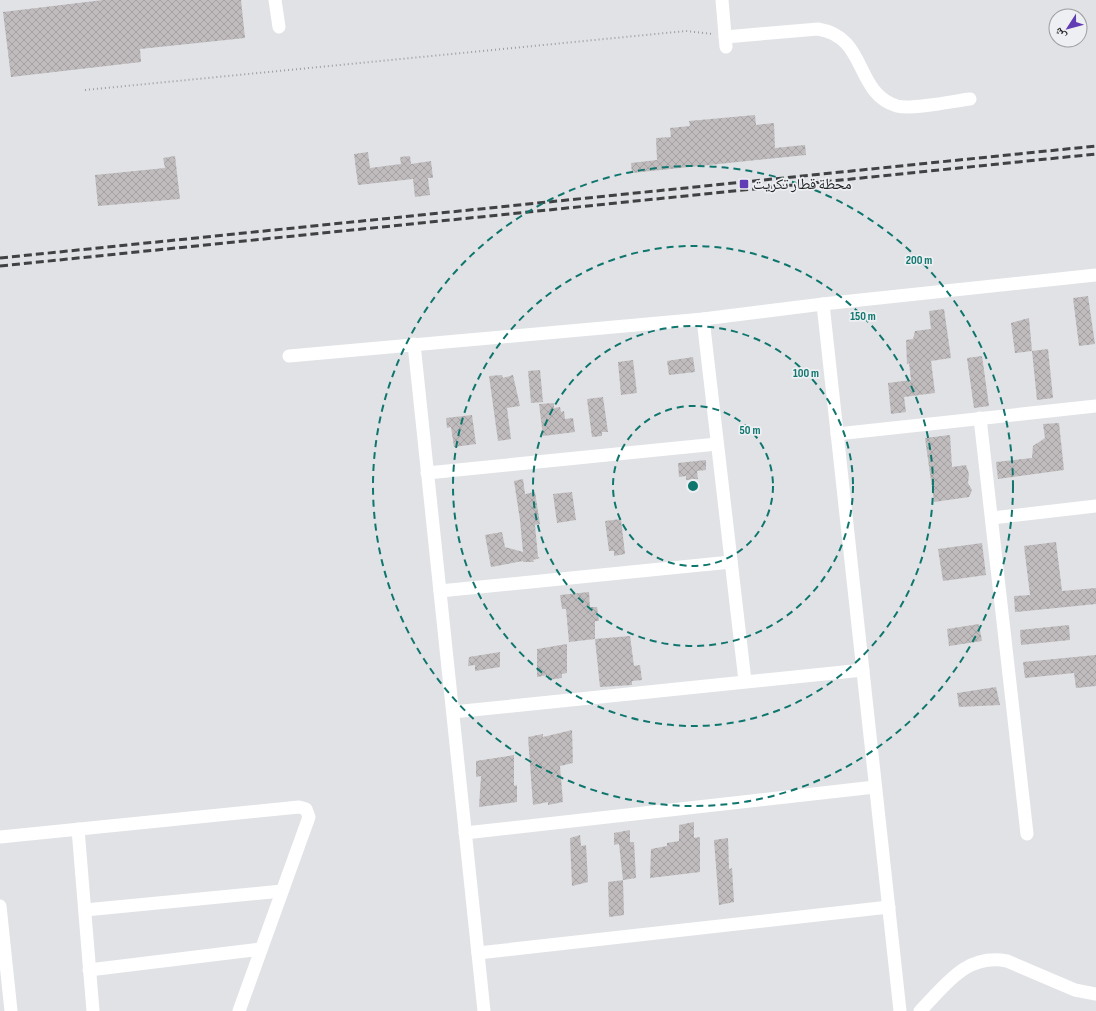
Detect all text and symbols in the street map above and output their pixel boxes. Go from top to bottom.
north arrow [1048,8,1088,48]
text: ش [1051,24,1070,42]
place label: محطة قطار تكريت [753,175,852,194]
marker: محطة قطار تكريت [738,178,750,190]
text: 200 m [906,253,932,268]
text: 150 m [850,309,876,324]
text: 100 m [793,366,819,381]
text: 50 m [740,423,760,438]
centre of rings [686,479,700,493]

